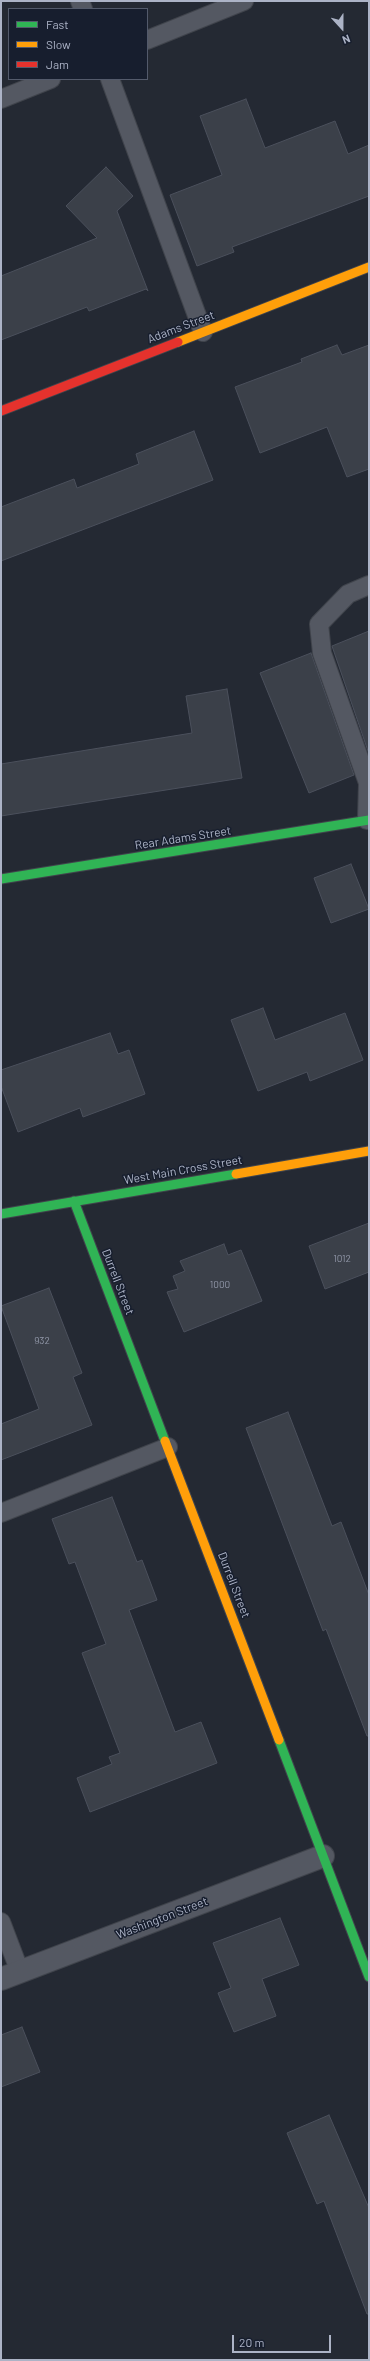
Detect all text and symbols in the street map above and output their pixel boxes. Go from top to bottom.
legend [8,8,148,80]
north arrow [322,8,362,48]
text: Fast [46,17,69,31]
text: N [341,32,352,47]
text: Slow [46,37,71,51]
text: Jam [46,57,69,71]
street label: Adams Street [145,308,217,346]
street label: Rear Adams Street [134,823,232,853]
street label: West Main Cross Street [123,1152,243,1188]
street label: Durrell Street [99,1247,137,1317]
house number: 1012 [333,1253,351,1265]
house number: 1000 [210,1279,230,1291]
house number: 932 [34,1335,50,1347]
street label: Durrell Street [215,1550,253,1620]
street label: Washington Street [114,1894,210,1942]
scale bar [234,2327,333,2353]
text: 20 m [239,2335,265,2349]

